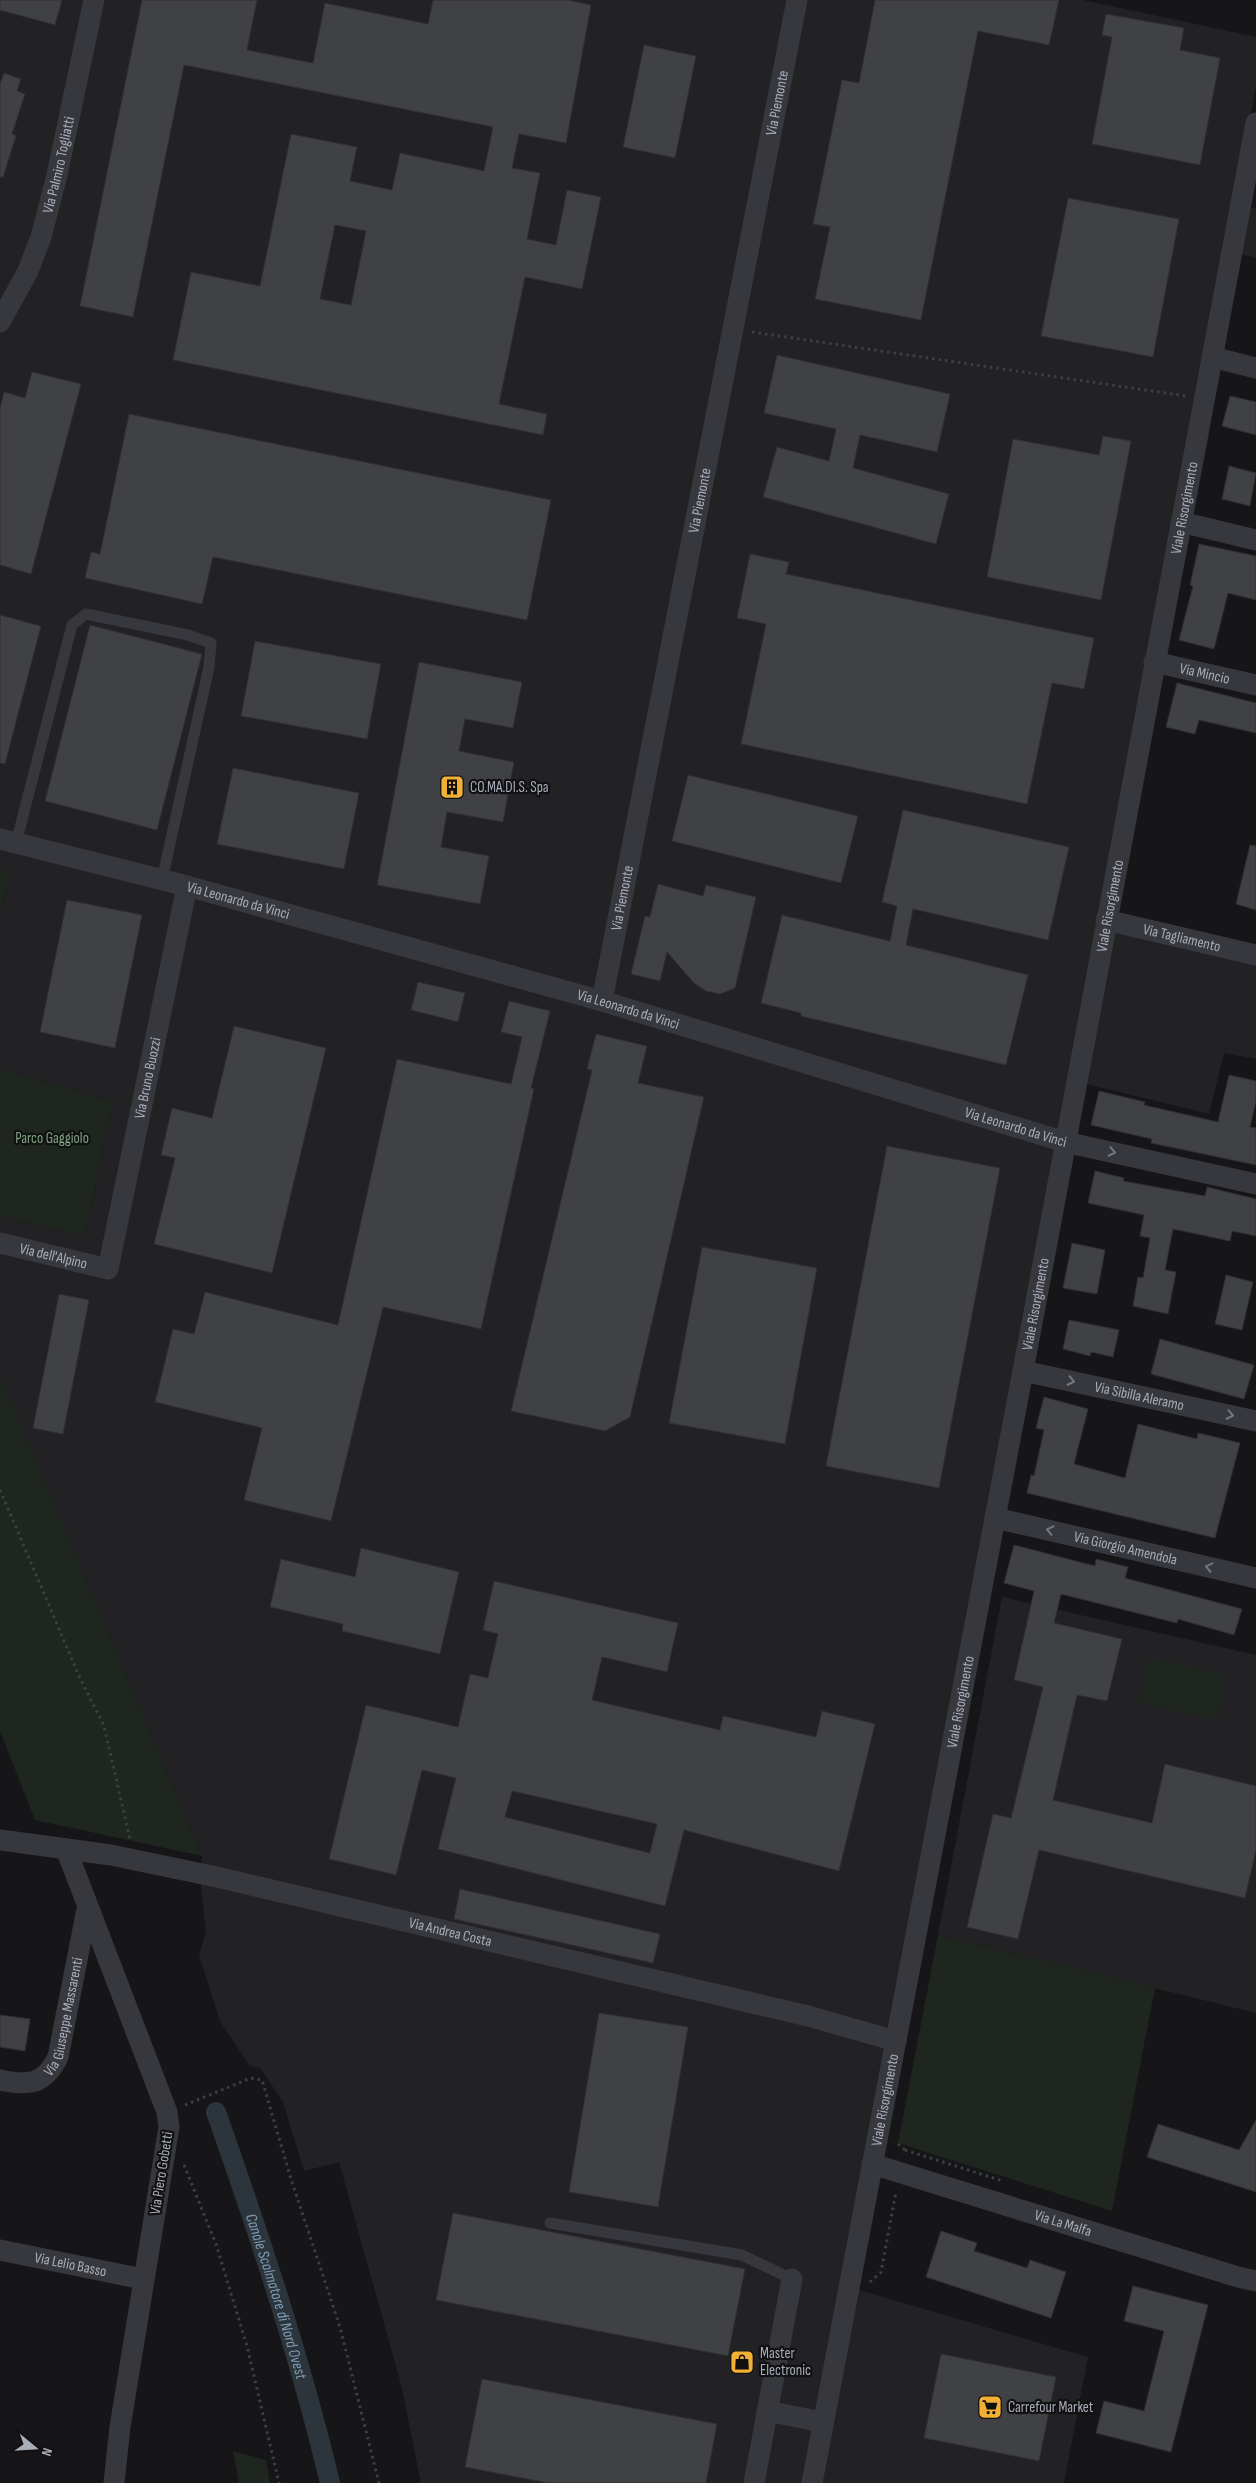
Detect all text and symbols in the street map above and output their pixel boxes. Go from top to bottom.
street label: Via Piemonte [762,69,793,137]
street label: Via Palmiro Togliatti [39,115,79,215]
street label: Viale Risorgimento [1167,460,1203,556]
street label: Via Piemonte [684,466,716,535]
street label: Via Mincio [1178,659,1232,689]
building icon: CO.MA.DI.S. Spa [439,774,465,800]
place label: CO.MA.DI.S. Spa [470,778,549,797]
street label: Viale Risorgimento [1092,858,1128,954]
street label: Via Piemonte [607,864,638,932]
street label: Via Leonardo da Vinci [185,877,292,924]
street label: Via Tagliamento [1141,920,1223,956]
street label: Via Leonardo da Vinci [575,986,682,1034]
street label: Via Bruno Buozzi [130,1036,166,1121]
street label: Via Leonardo da Vinci [962,1103,1069,1152]
park label: Parco Gaggiolo [15,1129,89,1148]
one-way arrow [1108,1146,1117,1157]
street label: Via dell'Alpino [18,1239,89,1274]
street label: Viale Risorgimento [1018,1256,1054,1352]
one-way arrow [1066,1375,1075,1386]
street label: Via Sibilla Aleramo [1093,1378,1186,1415]
one-way arrow [1225,1409,1234,1420]
one-way arrow [1046,1525,1055,1536]
street label: Via Giorgio Amendola [1072,1527,1179,1570]
one-way arrow [1204,1562,1213,1573]
street label: Viale Risorgimento [943,1654,979,1750]
street label: Via Andrea Costa [407,1913,494,1951]
street label: Via Giuseppe Massarenti [40,1956,87,2081]
street label: Viale Risorgimento [867,2052,903,2148]
street label: Via Piero Gobetti [146,2130,177,2216]
street label: Via La Malfa [1032,2206,1094,2241]
water label: Canale Scolmatore di Nord Ovest [241,2211,311,2383]
street label: Via Lelio Basso [33,2248,108,2281]
place label: Master Electronic [760,2344,811,2380]
shop icon: Master Electronic [729,2349,755,2375]
supermarket icon: Carrefour Market [977,2394,1003,2420]
place label: Carrefour Market [1008,2398,1094,2417]
north arrow [10,2423,60,2473]
text: N [38,2446,56,2458]

